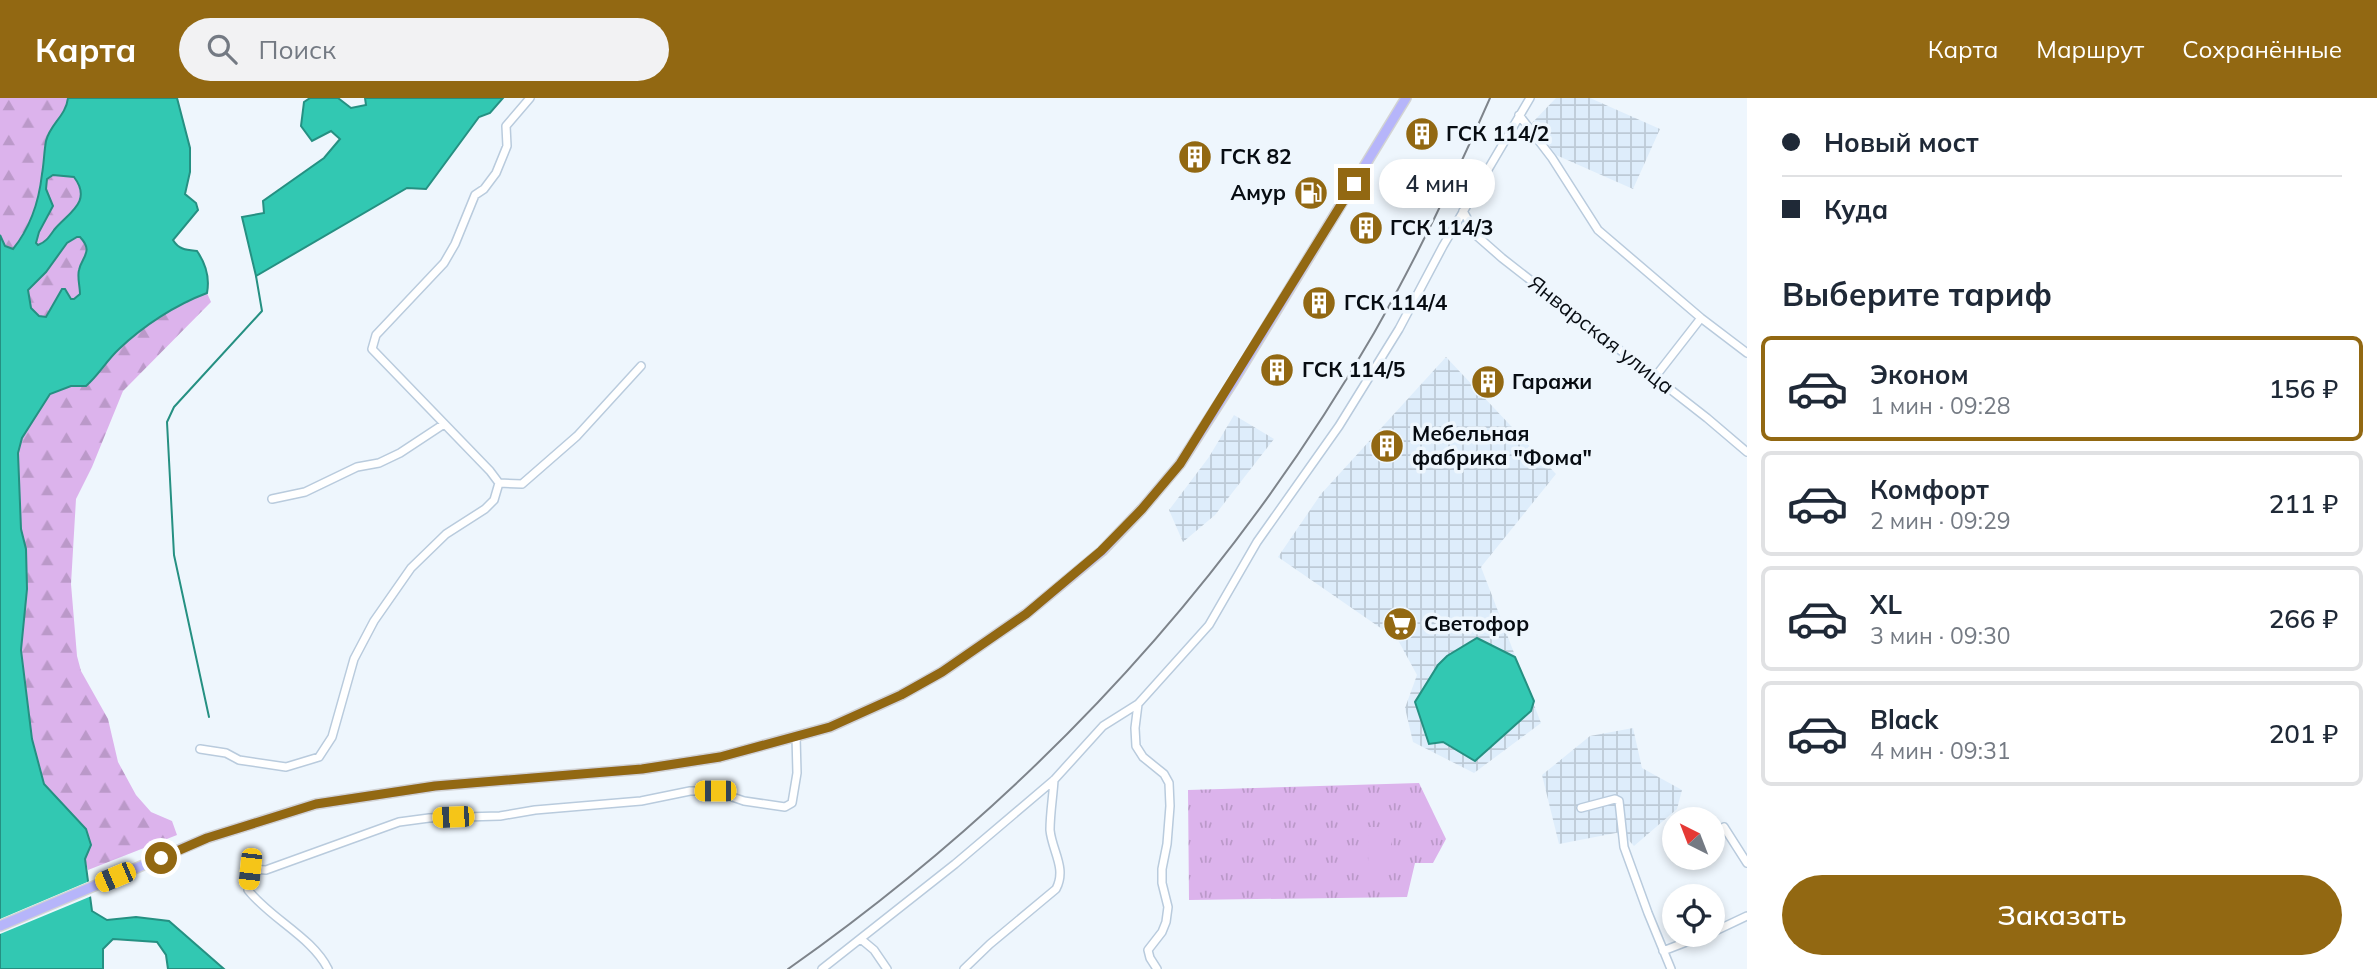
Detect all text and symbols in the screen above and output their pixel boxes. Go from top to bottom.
search box [179,18,669,81]
text: Карта [35,29,137,70]
icon: search [203,30,241,68]
text: Поиск [259,33,336,66]
text: Карта [1928,34,1998,64]
text: Маршрут [2036,34,2144,64]
text: Сохранённые [2182,34,2342,64]
building icon: ГСК 114/2 [1403,115,1441,153]
place label: ГСК 114/2 [1446,120,1549,146]
text: Новый мост [1824,126,1979,159]
building icon: ГСК 82 [1176,138,1214,176]
place label: ГСК 82 [1220,143,1292,169]
callout: 4 мин [1378,160,1494,208]
route end [1338,168,1370,200]
text: 4 мин [1405,169,1469,198]
fuel station icon: Амур [1292,174,1330,212]
place label: Амур [1231,179,1286,205]
text: Куда [1824,193,1888,226]
building icon: ГСК 114/3 [1347,209,1385,247]
place label: ГСК 114/3 [1390,214,1493,240]
street label: Январская улица [1524,269,1679,399]
text: Выберите тариф [1782,274,2052,314]
building icon: ГСК 114/4 [1300,284,1338,322]
place label: ГСК 114/4 [1344,289,1448,315]
building icon: ГСК 114/5 [1258,351,1296,389]
place label: ГСК 114/5 [1302,356,1405,382]
icon: car [1786,357,1849,420]
text: Эконом [1870,358,1969,391]
building icon: Гаражи [1469,363,1507,401]
place label: Гаражи [1512,368,1592,394]
text: 156 ₽ [2269,372,2338,405]
text: 1 мин · 09:28 [1870,391,2010,420]
place label: Мебельная фабрика "Фома" [1412,420,1592,470]
building icon: Мебельная фабрика "Фома" [1368,427,1406,465]
icon: car [1786,472,1849,535]
text: Комфорт [1870,473,1989,506]
text: 211 ₽ [2269,487,2338,520]
text: 2 мин · 09:29 [1870,506,2010,535]
icon: car [1786,587,1849,650]
text: XL [1870,588,1902,621]
text: 266 ₽ [2269,602,2338,635]
supermarket icon: Светофор [1381,605,1419,643]
place label: Светофор [1424,610,1529,636]
text: 3 мин · 09:30 [1870,621,2010,650]
icon: car [1786,702,1849,765]
text: Black [1870,703,1938,736]
text: 201 ₽ [2269,717,2338,750]
text: 4 мин · 09:31 [1870,736,2010,765]
car [695,781,737,802]
car [432,806,475,828]
north arrow [1662,807,1726,870]
map controls [1662,807,1725,947]
route start [145,842,177,874]
car [238,847,263,891]
car [92,859,139,895]
button: Заказать [1782,875,2342,955]
button: locate [1662,884,1725,947]

